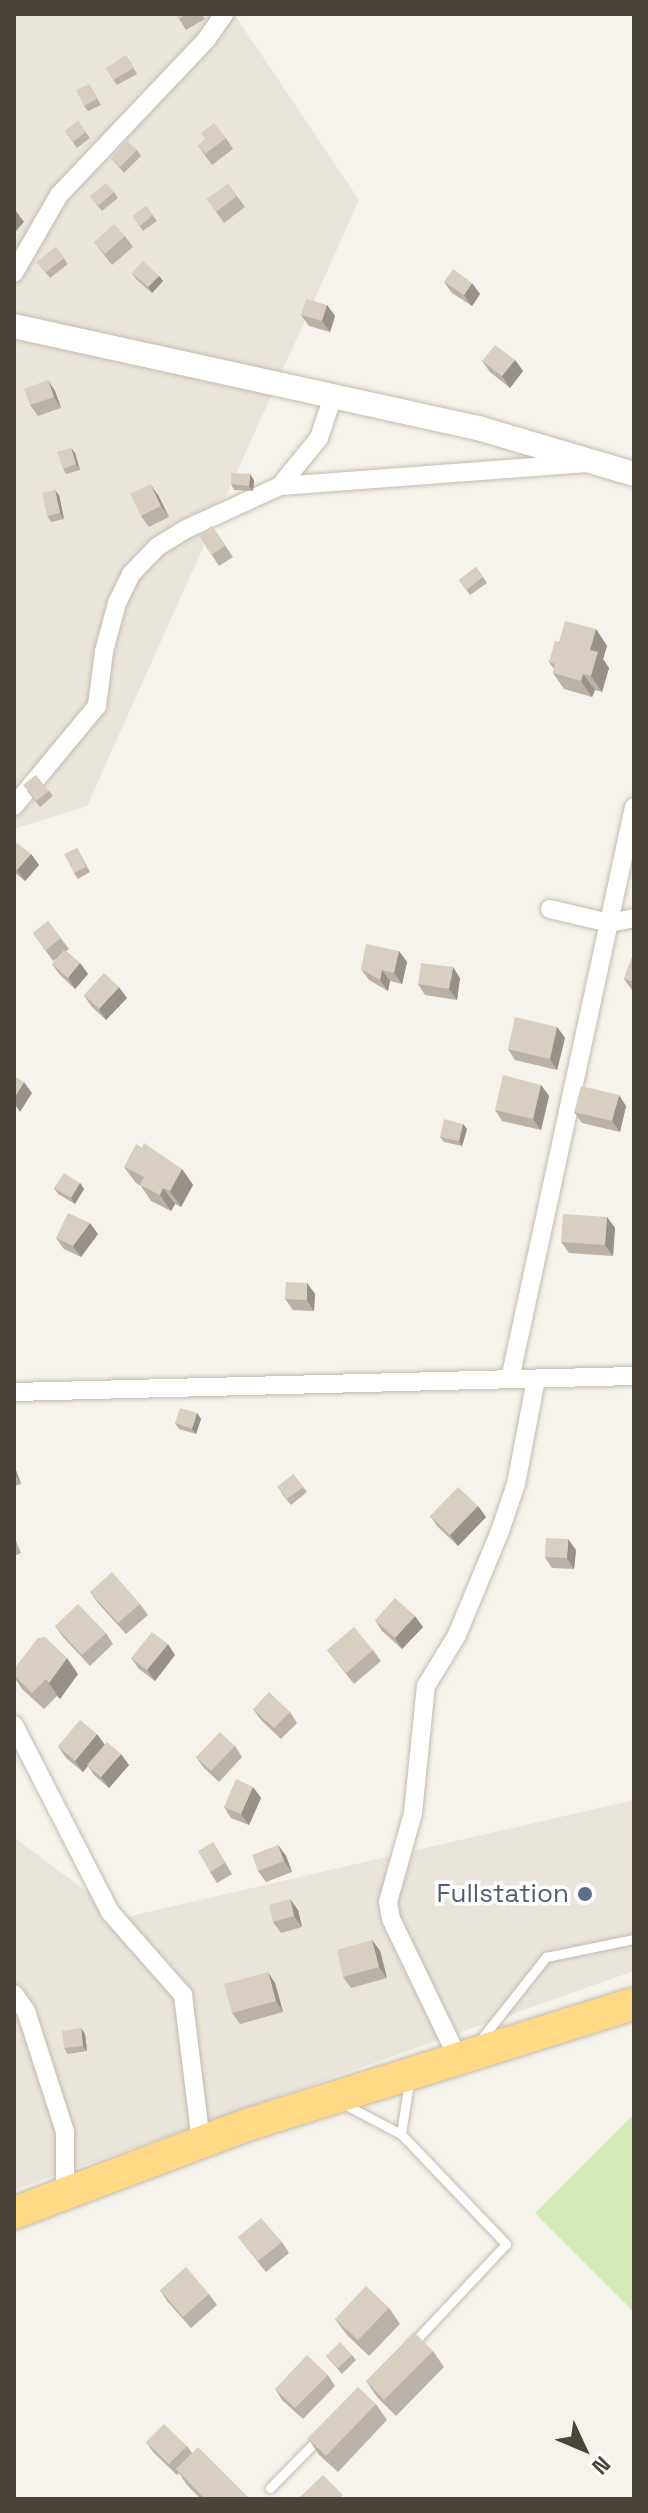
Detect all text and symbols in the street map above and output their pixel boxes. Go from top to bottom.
place label: Fullstation [437,1878,569,1910]
marker: Fullstation [576,1885,594,1903]
north arrow [544,2409,624,2489]
text: N [586,2451,616,2481]

